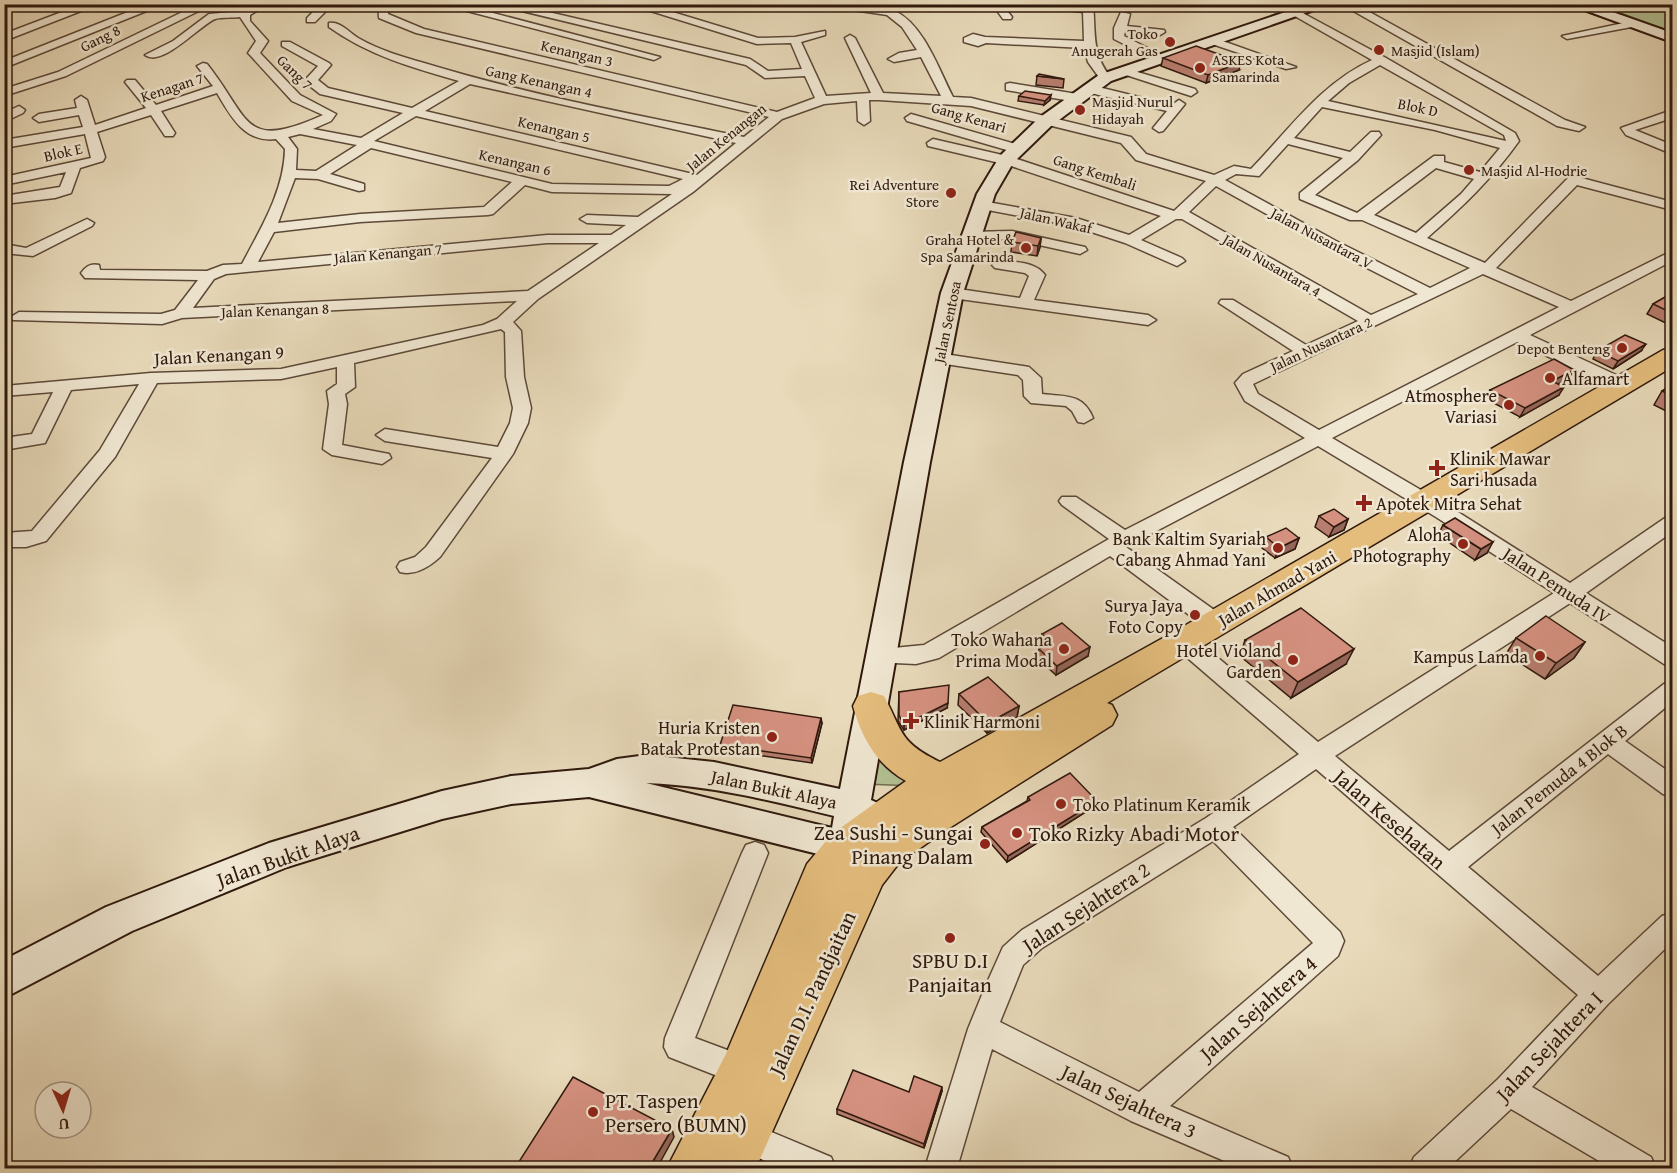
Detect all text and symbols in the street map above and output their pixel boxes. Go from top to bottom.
street label: Gang 8 [76,19,124,57]
place label: Toko Anugerah Gas [1071,23,1158,61]
street label: Kenangan 3 [539,35,615,71]
marker: Toko Anugerah Gas [1163,35,1177,49]
place label: Masjid (Islam) [1391,40,1480,61]
marker: Masjid (Islam) [1372,43,1386,57]
place label: ASKES Kota Samarinda [1212,49,1284,87]
street label: Gang 7 [272,50,318,94]
street label: Gang Kenangan 4 [484,59,594,103]
marker: ASKES Kota Samarinda [1193,61,1207,75]
street label: Kenagan 7 [138,67,206,107]
place label: Masjid Nurul Hidayah [1092,91,1173,129]
street label: Blok D [1396,93,1440,121]
street label: Gang Kenari [929,96,1009,138]
street label: Jalan Kenangan [680,98,771,177]
marker: Masjid Nurul Hidayah [1073,103,1087,117]
street label: Kenangan 5 [516,111,592,147]
street label: Blok E [42,137,85,167]
street label: Kenangan 6 [477,144,553,180]
street label: Gang Kembali [1051,149,1139,195]
place label: Masjid Al-Hodrie [1481,160,1587,181]
marker: Masjid Al-Hodrie [1462,163,1476,177]
place label: Rei Adventure Store [850,174,939,212]
marker: Rei Adventure Store [944,186,958,200]
street label: Jalan Wakaf [1016,201,1096,239]
street label: Jalan Nusantara V [1265,201,1377,274]
street label: Jalan Nusantara 4 [1217,227,1325,302]
place label: Graha Hotel & Spa Samarinda [921,229,1015,267]
street label: Jalan Kenangan 7 [331,238,443,268]
marker: Graha Hotel & Spa Samarinda [1019,241,1033,255]
street label: Jalan Sentosa [928,279,966,367]
street label: Jalan Kenangan 8 [219,298,329,322]
street label: Jalan Nusantara 2 [1265,311,1375,378]
street label: Jalan Kenangan 9 [151,338,285,372]
place label: Depot Benteng [1517,338,1611,359]
marker: Depot Benteng [1615,341,1629,355]
place label: Alfamart [1562,365,1630,392]
marker: Alfamart [1543,371,1557,385]
place label: Atmosphere Variasi [1405,382,1497,430]
marker: Atmosphere Variasi [1502,398,1516,412]
place label: Klinik Mawar Sari husada [1450,445,1551,493]
marker: Klinik Mawar Sari husada [1428,459,1446,477]
place label: Apotek Mitra Sehat [1376,490,1522,517]
marker: Apotek Mitra Sehat [1357,496,1371,510]
place label: Aloha Photography [1353,521,1451,569]
place label: Bank Kaltim Syariah Cabang Ahmad Yani [1113,525,1266,573]
marker: Aloha Photography [1456,537,1470,551]
street label: Jalan Pemuda IV [1496,539,1616,630]
marker: Bank Kaltim Syariah Cabang Ahmad Yani [1271,541,1285,555]
street label: Jalan Ahmad Yani [1211,543,1341,634]
place label: Surya Jaya Foto Copy [1105,592,1183,640]
marker: Surya Jaya Foto Copy [1188,608,1202,622]
place label: Toko Wahana Prima Modal [951,626,1052,674]
place label: Hotel Violand Garden [1177,637,1281,685]
marker: Toko Wahana Prima Modal [1057,642,1071,656]
place label: Kampus Lamda [1413,643,1528,670]
marker: Kampus Lamda [1533,649,1547,663]
marker: Hotel Violand Garden [1286,653,1300,667]
place label: Klinik Harmoni [924,708,1040,735]
marker: Klinik Harmoni [902,712,920,730]
place label: Huria Kristen Batak Protestan [640,714,760,762]
street label: Jalan Pemuda 4 Blok B [1483,717,1633,842]
marker: Huria Kristen Batak Protestan [765,730,779,744]
street label: Jalan Kesehatan [1325,759,1453,877]
street label: Jalan Bukit Alaya [707,762,840,816]
place label: Toko Platinum Keramik [1073,791,1251,818]
marker: Toko Platinum Keramik [1054,797,1068,811]
street label: Jalan Bukit Alaya [210,817,364,896]
place label: Zea Sushi - Sungai Pinang Dalam [814,817,973,872]
place label: Toko Rizky Abadi Motor [1029,818,1239,849]
marker: Toko Rizky Abadi Motor [1010,826,1024,840]
marker: Zea Sushi - Sungai Pinang Dalam [978,837,992,851]
street label: Jalan Sejahtera 2 [1014,854,1156,962]
street label: Jalan D.I. Pandjaitan [759,906,864,1083]
marker: SPBU D.I Panjaitan [943,931,957,945]
place label: SPBU D.I Panjaitan [908,945,992,1000]
street label: Jalan Sejahtera 4 [1190,948,1323,1070]
street label: Jalan Sejahtera I [1486,984,1610,1110]
street label: Jalan Sejahtera 3 [1053,1055,1202,1146]
north arrow [33,1080,93,1140]
place label: PT. Taspen Persero (BUMN) [605,1085,747,1140]
marker: PT. Taspen Persero (BUMN) [586,1105,600,1119]
text: U [58,1113,70,1137]

